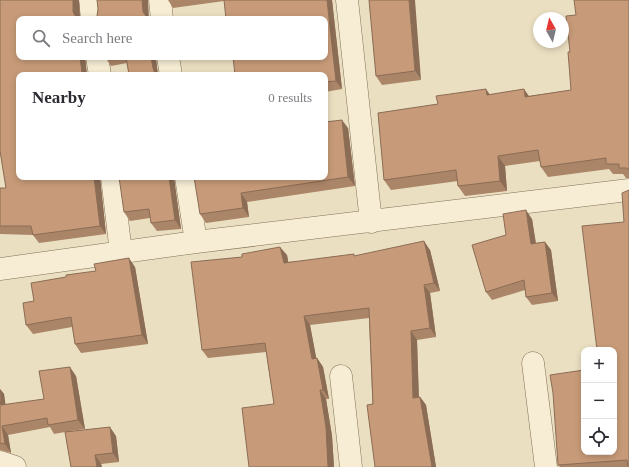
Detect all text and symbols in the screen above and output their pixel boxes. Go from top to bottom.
north arrow [533,12,569,48]
search box [16,16,328,60]
icon: search [30,27,52,49]
text: Search here [62,30,132,46]
text: Nearby [32,88,86,107]
text: 0 results [268,90,312,105]
map controls [581,347,617,455]
button: + [581,347,617,383]
button: − [581,383,617,419]
button: locate [581,419,617,455]

